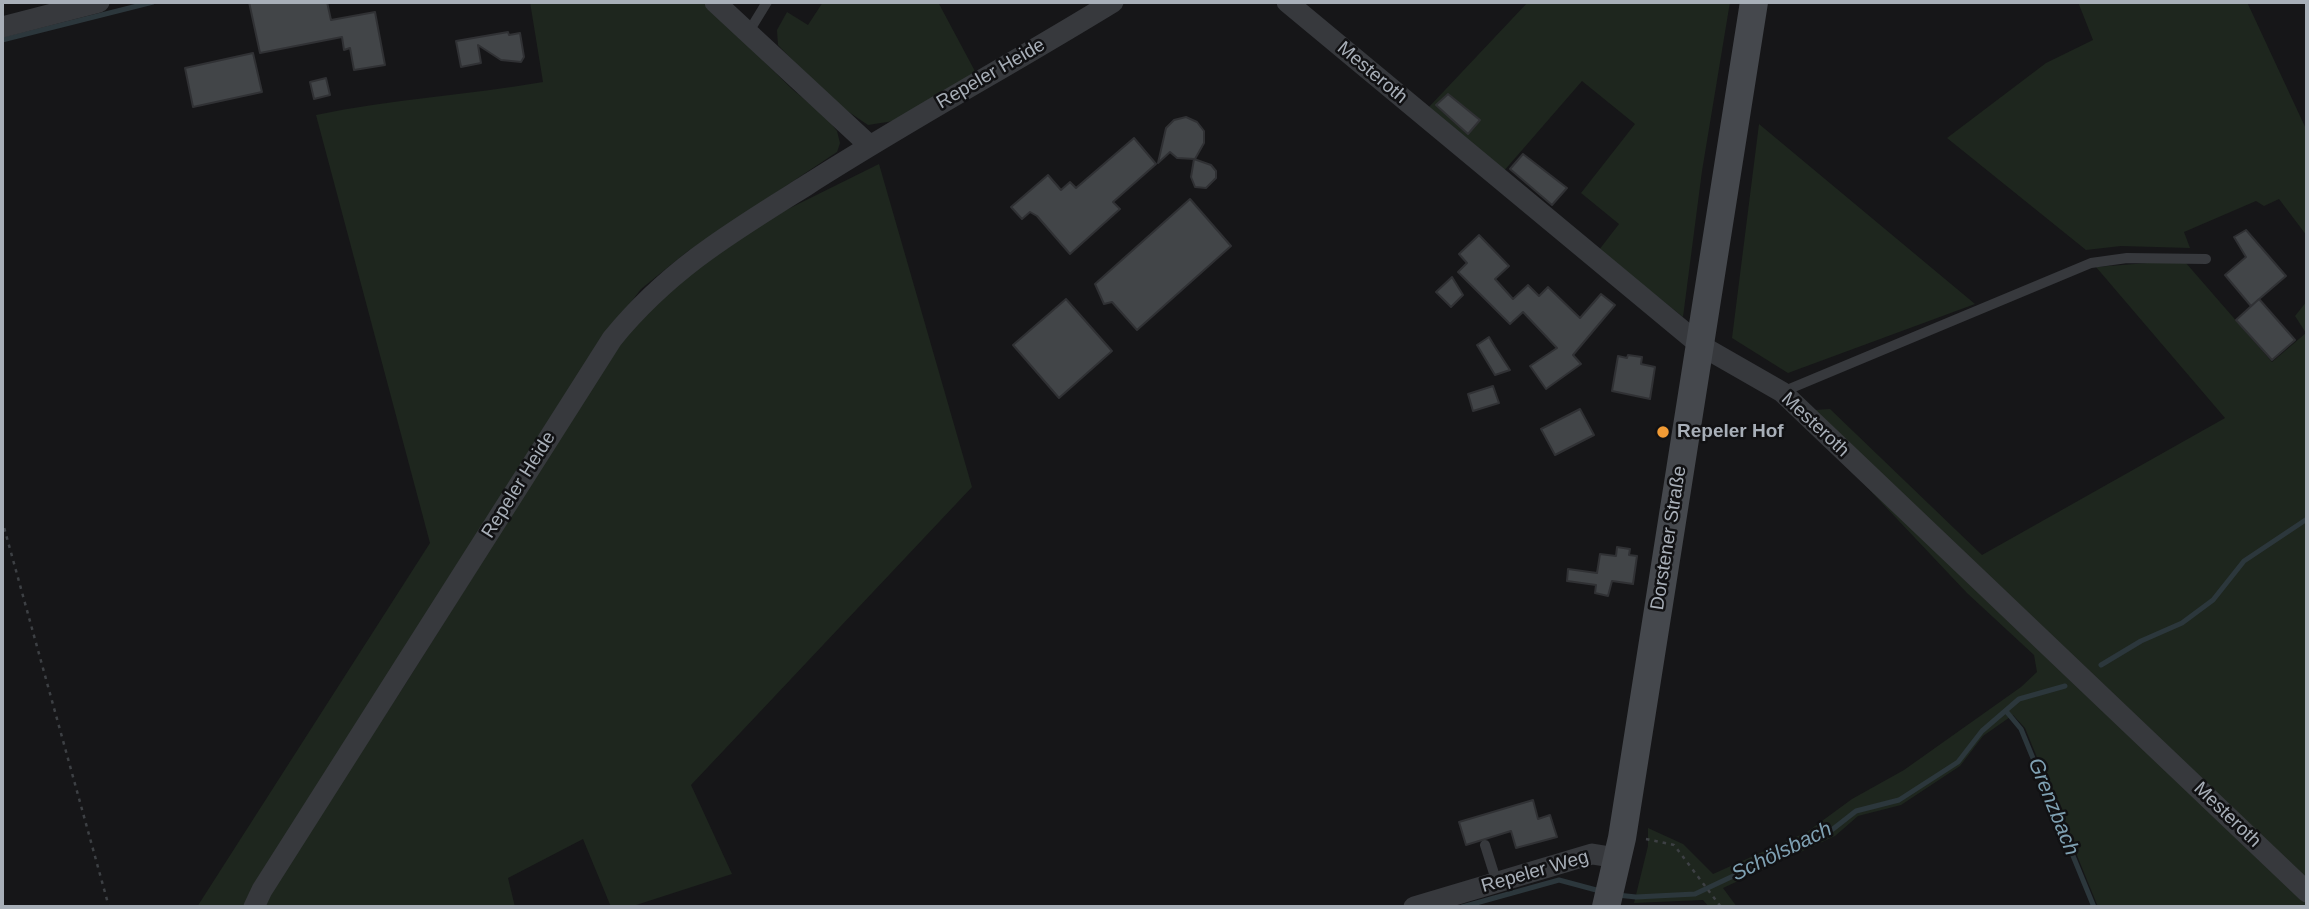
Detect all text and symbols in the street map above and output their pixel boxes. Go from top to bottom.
street label: Repeler Heide [933,34,1049,114]
street label: Mesteroth [1332,37,1412,109]
street label: Mesteroth [1776,388,1854,462]
place label: Repeler Hof [1677,421,1784,443]
marker: Repeler Hof [1655,424,1671,440]
street label: Repeler Heide [477,427,561,543]
street label: Dorstener Straße [1646,464,1692,612]
water label: Grenzbach [2022,755,2084,859]
street label: Mesteroth [2189,777,2265,853]
water label: Schölsbach [1728,817,1836,887]
street label: Repeler Weg [1479,846,1591,898]

